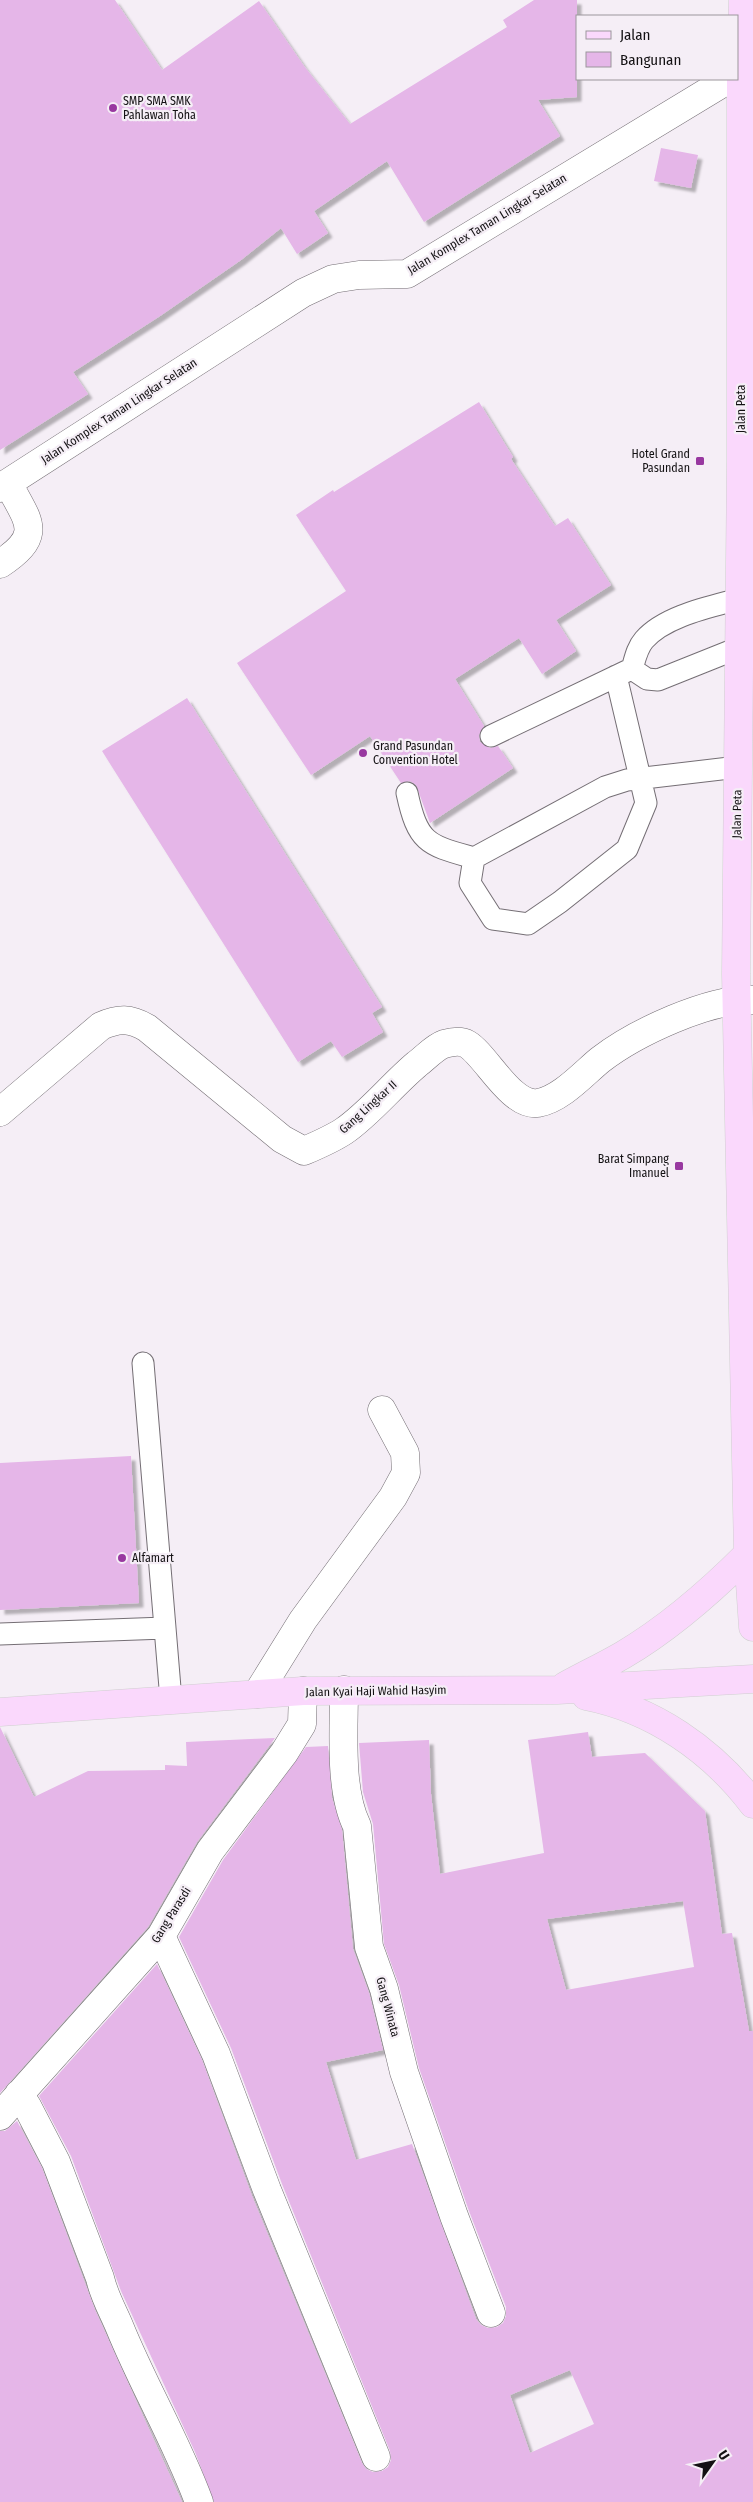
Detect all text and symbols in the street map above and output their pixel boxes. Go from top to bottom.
legend [576,15,738,80]
text: Jalan [620,26,650,44]
text: Bangunan [620,51,681,69]
place label: SMP SMA SMK Pahlawan Toha [123,94,196,122]
marker: SMP SMA SMK Pahlawan Toha [107,102,119,114]
street label: Jalan Komplex Taman Lingkar Selatan [405,171,569,277]
street label: Jalan Komplex Taman Lingkar Selatan [38,355,200,467]
street label: Jalan Peta [734,385,748,433]
place label: Hotel Grand Pasundan [631,447,690,475]
marker: Hotel Grand Pasundan [694,455,706,467]
place label: Grand Pasundan Convention Hotel [373,739,458,767]
marker: Grand Pasundan Convention Hotel [357,747,369,759]
street label: Jalan Peta [730,789,744,838]
street label: Gang Lingkar II [336,1078,400,1136]
place label: Barat Simpang Imanuel [598,1152,669,1180]
marker: Barat Simpang Imanuel [673,1160,685,1172]
place label: Alfamart [132,1551,174,1565]
marker: Alfamart [116,1552,128,1564]
street label: Jalan Kyai Haji Wahid Hasyim [305,1683,447,1699]
street label: Gang Parasdi [148,1884,194,1946]
street label: Gang Winata [373,1975,403,2039]
north arrow [688,2437,738,2487]
text: U [714,2447,733,2463]

